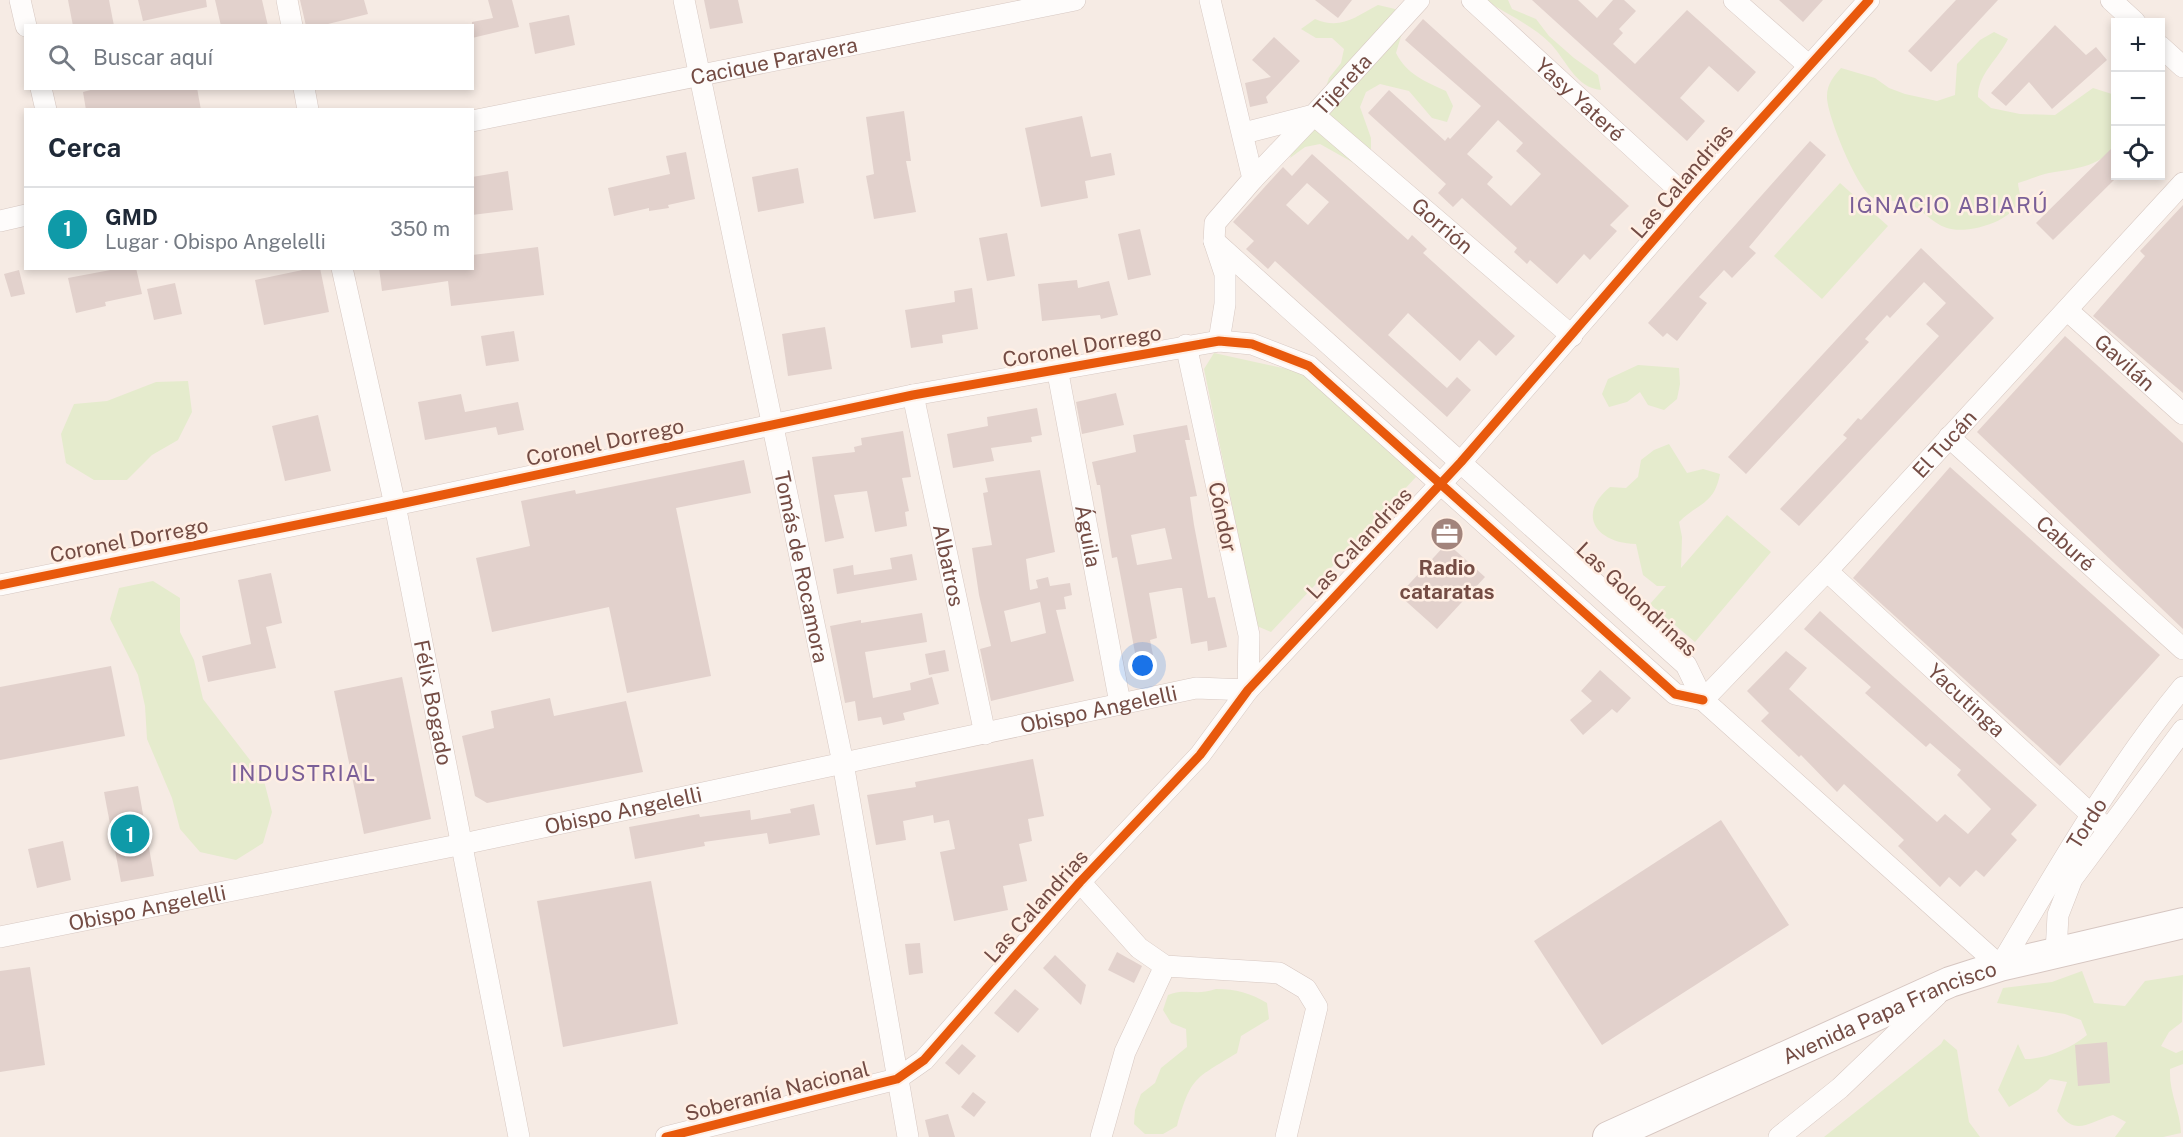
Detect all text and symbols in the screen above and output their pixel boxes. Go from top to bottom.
map controls [2111,18,2165,180]
button: + [2111,18,2165,72]
search box [24,24,474,90]
street label: Cacique Paravera [688,31,860,89]
icon: search [45,41,78,74]
text: Buscar aquí [93,44,213,70]
street label: Tijereta [1308,48,1376,120]
street label: Yasy Yateré [1531,52,1630,146]
button: − [2111,72,2165,126]
street label: Las Calandrias [1626,119,1738,243]
button: locate [2111,126,2165,180]
text: Cerca [48,132,121,163]
district label: IGNACIO ABIARÚ [1849,191,2049,218]
street label: Gorrión [1407,192,1479,259]
text: GMD [105,204,158,230]
text: 1 [63,217,72,241]
text: 350 m [390,217,450,241]
text: Lugar · Obispo Angelelli [105,230,326,254]
street label: Coronel Dorrego [1001,320,1163,372]
street label: Gavilán [2090,329,2160,396]
street label: El Tucán [1907,405,1981,482]
street label: Coronel Dorrego [524,413,686,471]
street label: Tomás de Rocamora [770,469,834,665]
street label: Cóndor [1203,480,1243,554]
street label: Las Calandrias [1301,482,1417,604]
street label: Águila [1071,503,1107,569]
street label: Caburé [2031,510,2101,576]
street label: Coronel Dorrego [48,512,210,568]
office icon: Radio cataratas [1429,516,1465,552]
street label: Albatros [928,522,970,609]
street label: Las Golondrinas [1571,537,1703,661]
place label: Radio cataratas [1399,555,1495,604]
street label: Félix Bogado [409,638,458,767]
your location [1128,651,1157,680]
street label: Yacutinga [1923,658,2011,742]
street label: Obispo Angelelli [1018,680,1179,738]
district label: INDUSTRIAL [231,760,377,786]
street label: Obispo Angelelli [542,781,704,839]
street label: Tordo [2061,793,2112,853]
pin: 1 [110,812,150,856]
street label: Las Calandrias [979,844,1093,968]
street label: Obispo Angelelli [66,879,228,935]
street label: Avenida Papa Francisco [1778,955,1999,1069]
street label: Soberanía Nacional [682,1056,872,1126]

